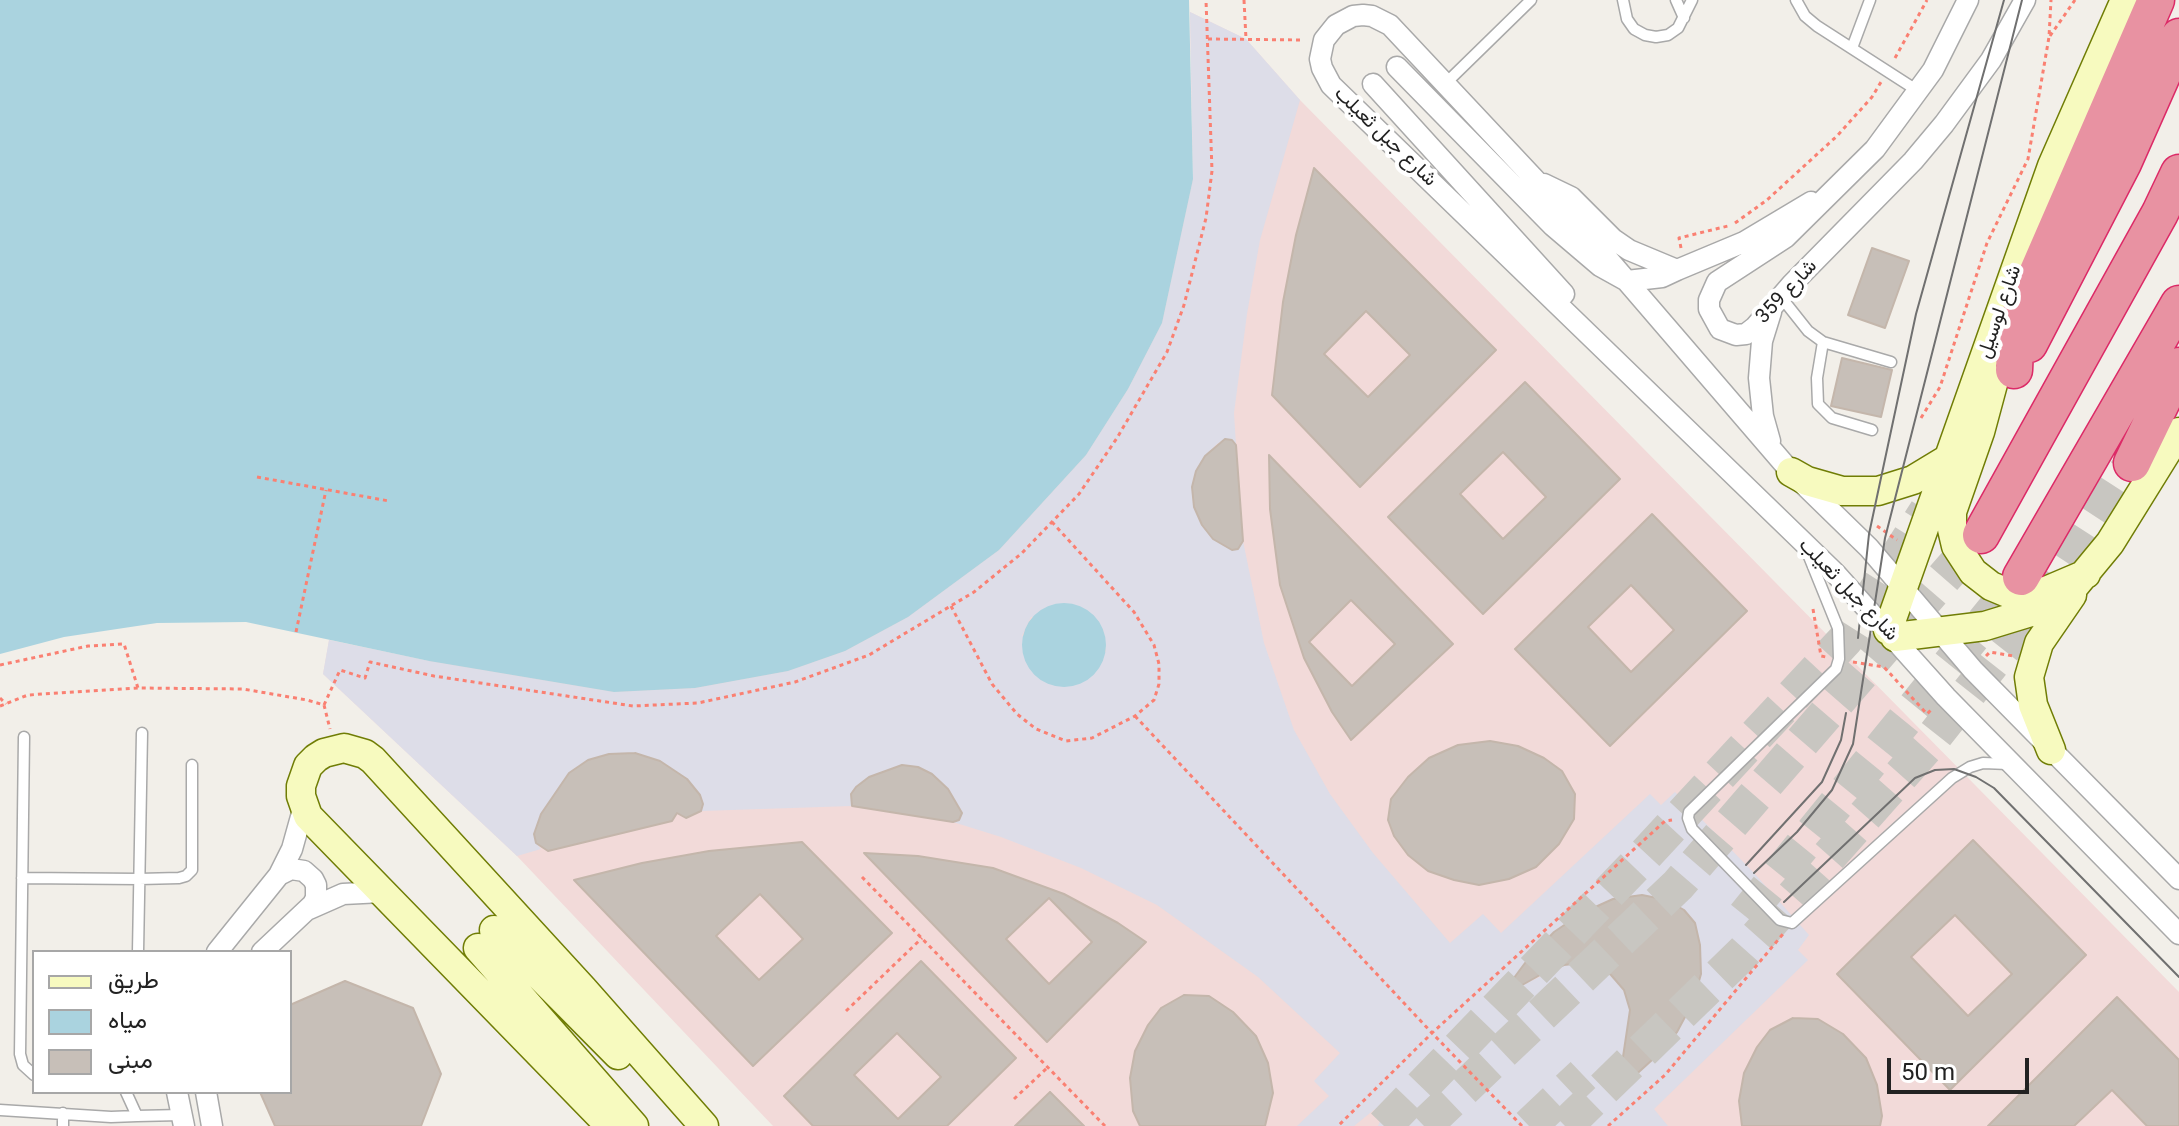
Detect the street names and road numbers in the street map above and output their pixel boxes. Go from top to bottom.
street label: شارع جبل ثعيلب [1329,82,1441,192]
street label: شارع 359 [1751,255,1823,329]
street label: شارع لوسيل [1973,262,2027,362]
street label: شارع جبل ثعيلب [1793,534,1903,646]

